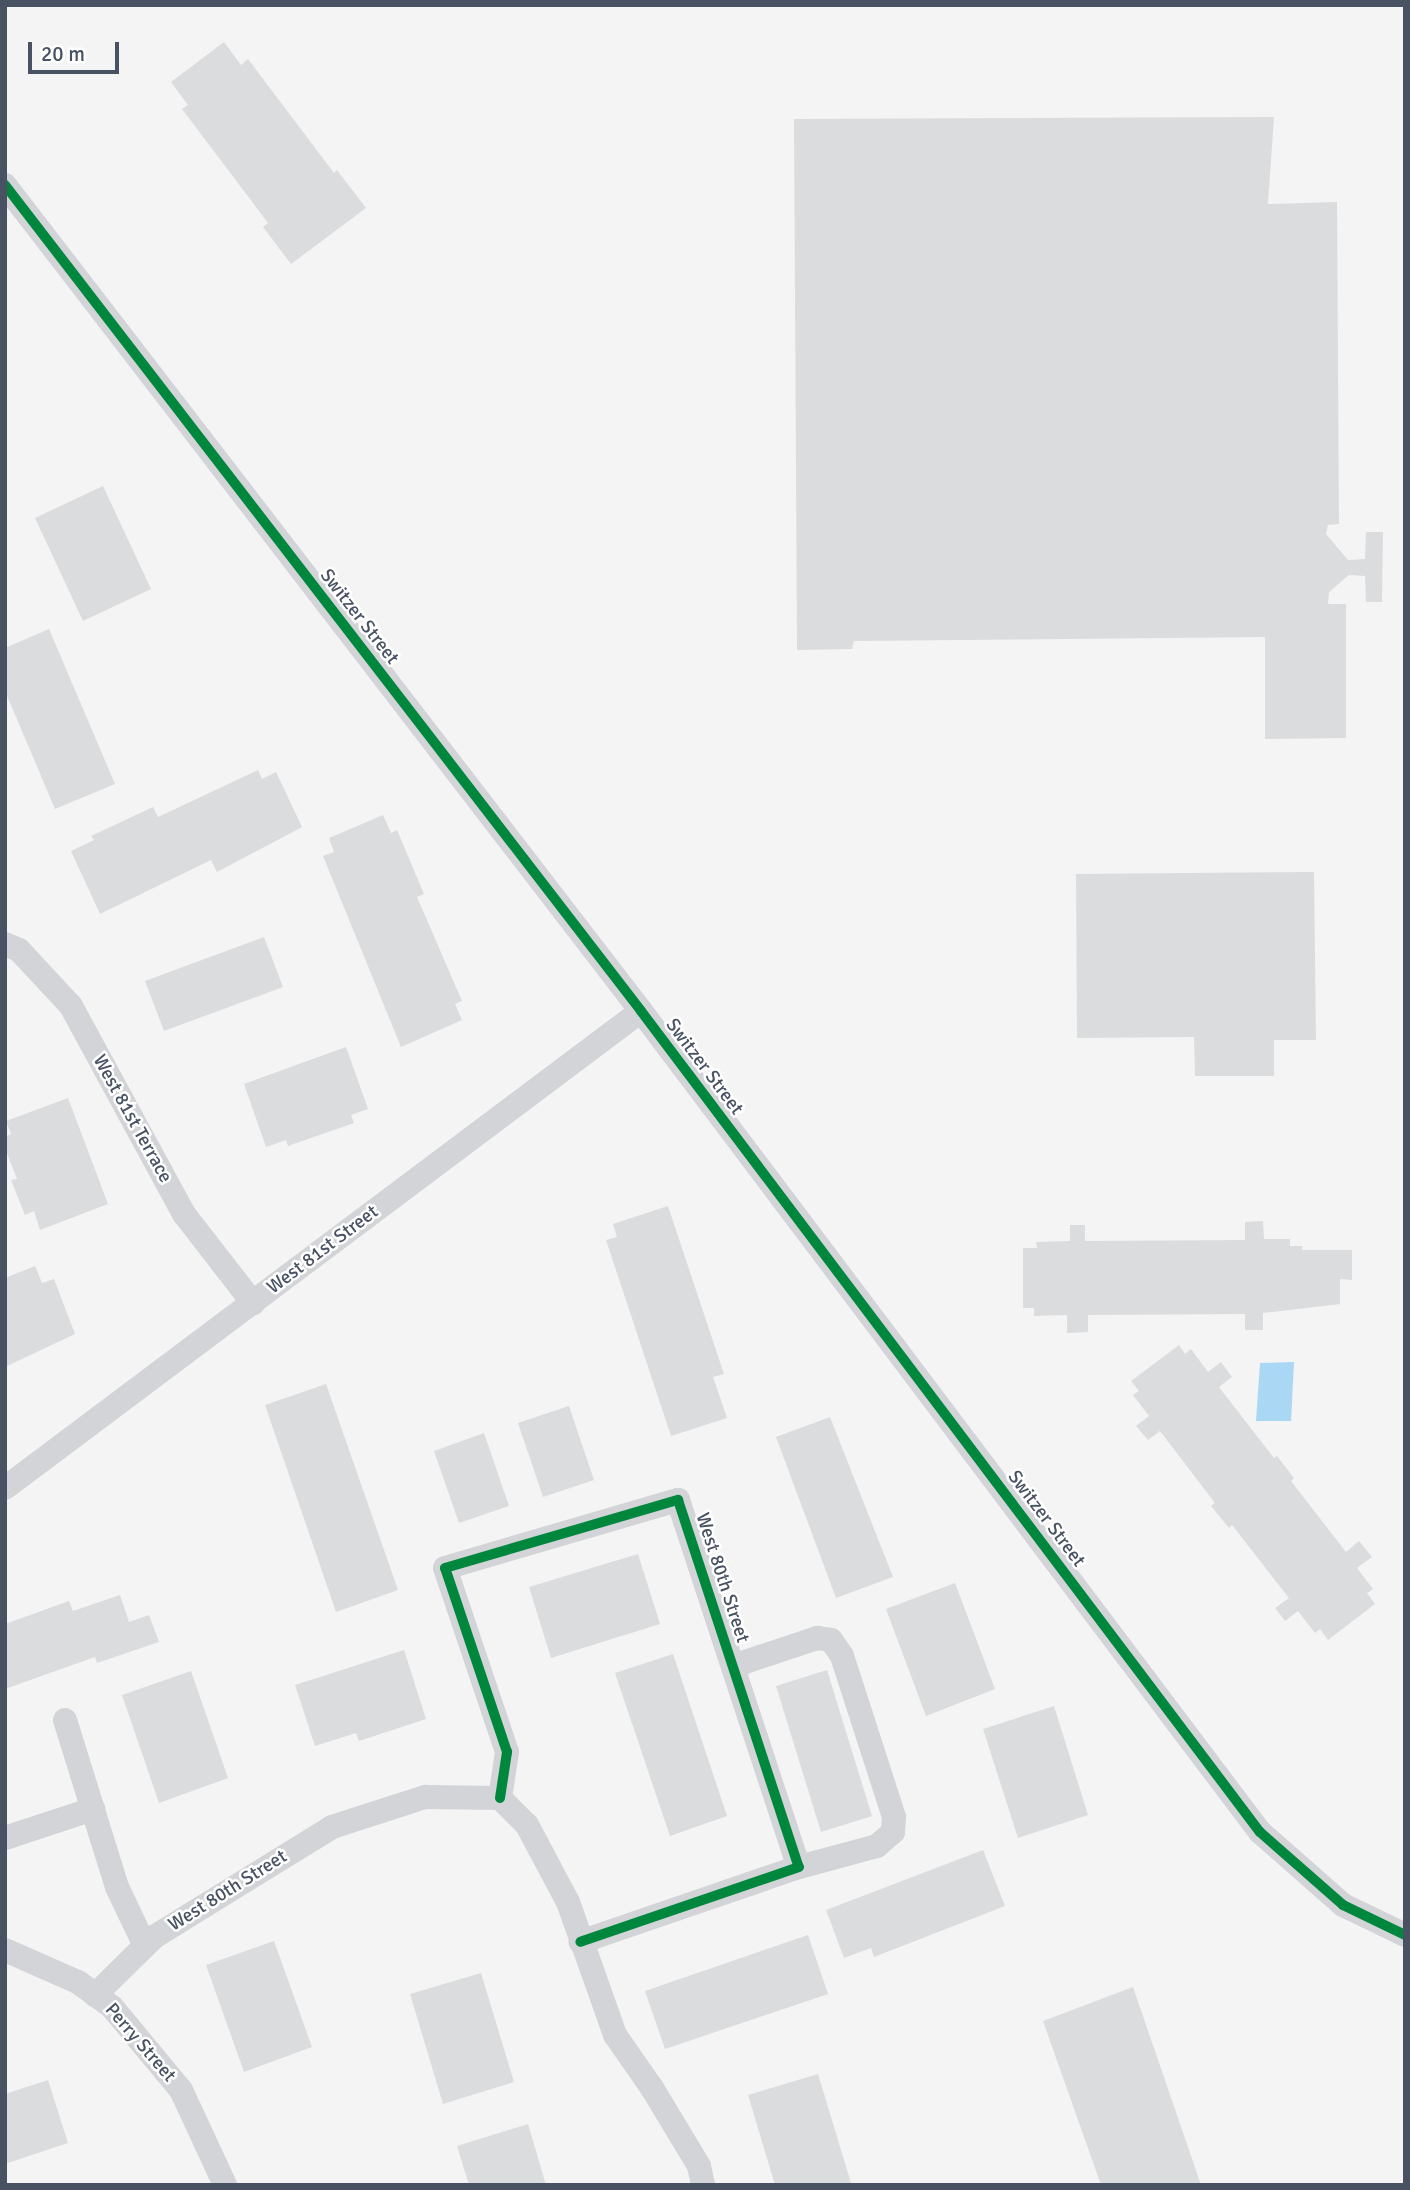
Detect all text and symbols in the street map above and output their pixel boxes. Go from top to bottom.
scale bar [32,28,122,72]
text: 20 m [41,41,85,67]
street label: Switzer Street [315,565,403,669]
street label: Switzer Street [660,1014,748,1120]
street label: West 81st Terrace [87,1051,177,1187]
street label: West 81st Street [263,1201,383,1299]
street label: Switzer Street [1002,1466,1090,1572]
street label: West 80th Street [690,1510,754,1646]
street label: West 80th Street [165,1845,291,1937]
street label: Perry Street [100,1999,180,2087]

